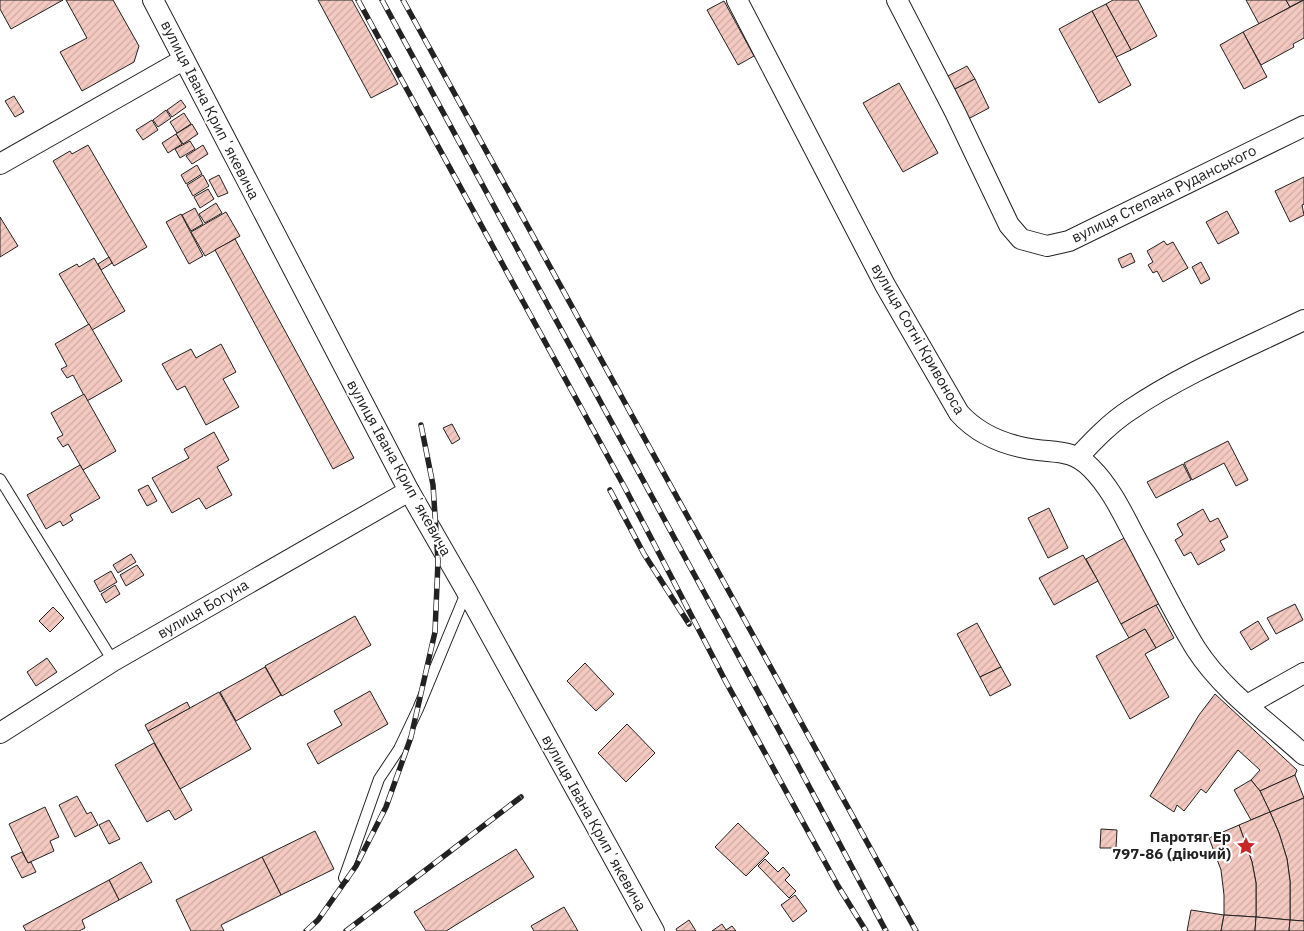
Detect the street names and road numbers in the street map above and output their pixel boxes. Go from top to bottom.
street label: вулиця Івана Крипʼякевича [157,17,264,203]
street label: вулиця Степана Руданського [1068,140,1259,247]
street label: вулиця Сотні Кривоноса [867,260,969,418]
street label: вулиця Івана Крипʼякевича [343,376,456,559]
street label: вулиця Богуна [154,575,252,642]
street label: вулиця Івана Крипʼякевича [538,731,651,914]

